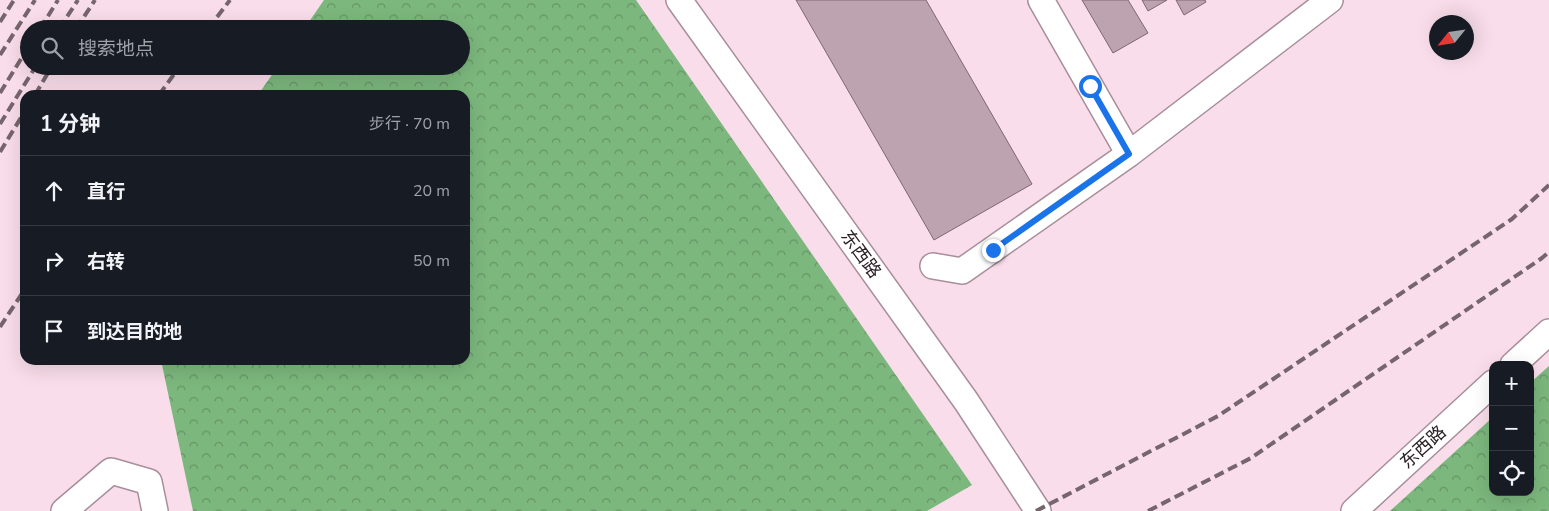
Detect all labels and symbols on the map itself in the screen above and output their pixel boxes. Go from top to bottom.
north arrow [1429,15,1474,60]
route start [1079,75,1102,98]
street label: 东西路 [835,225,887,283]
route end [982,239,1005,262]
street label: 东西路 [1395,420,1451,474]

